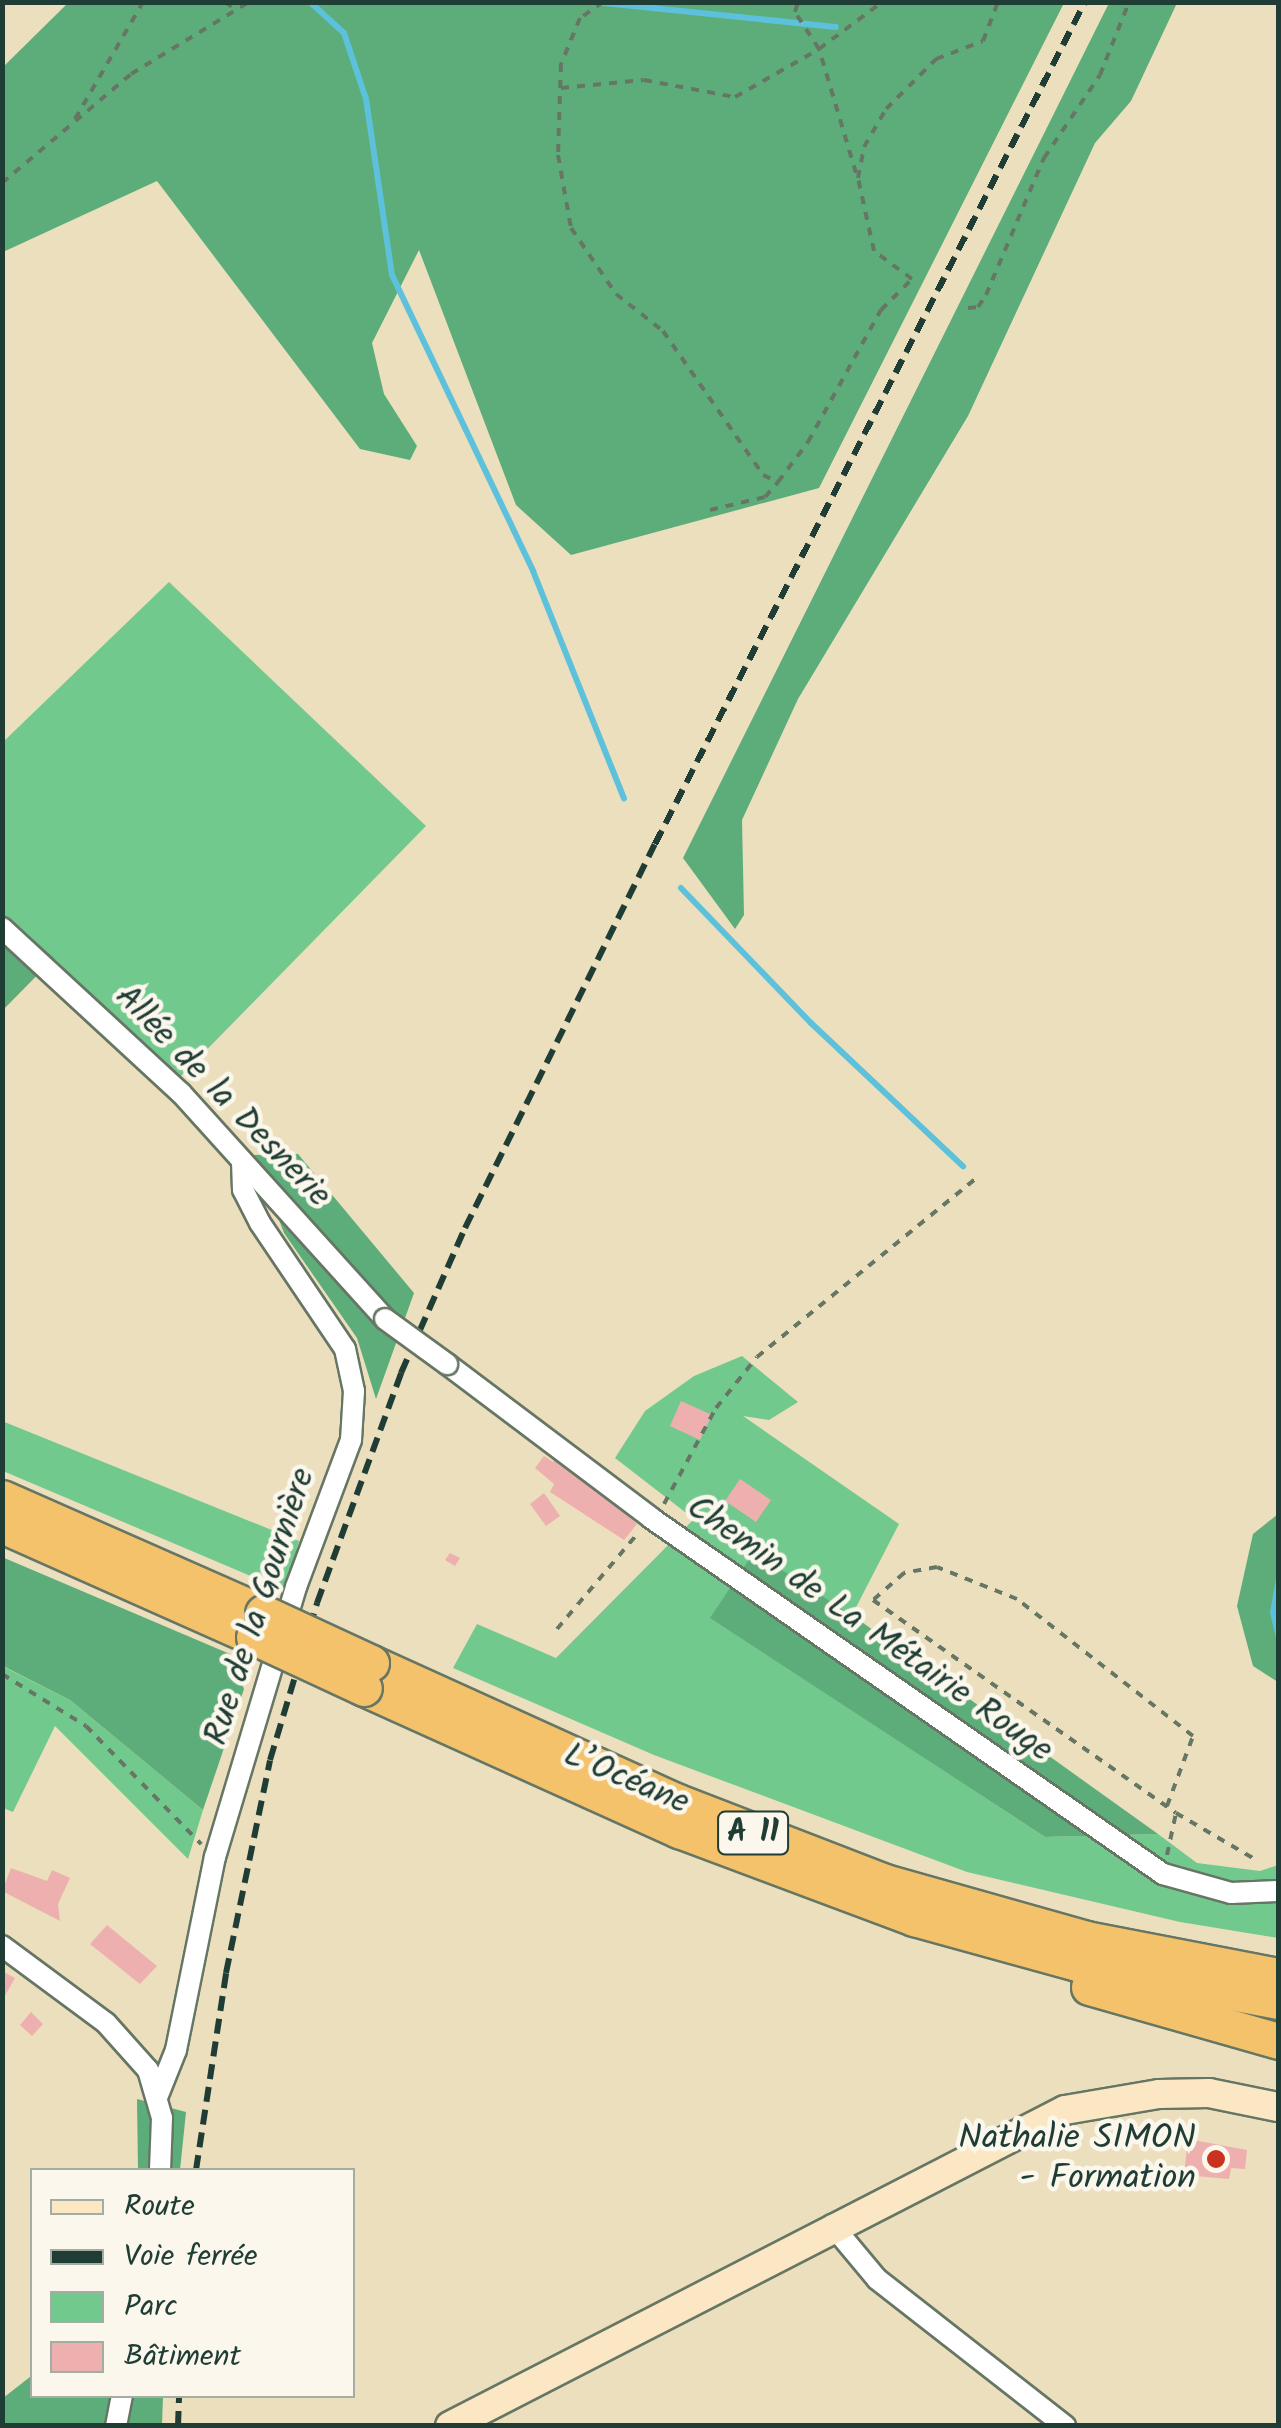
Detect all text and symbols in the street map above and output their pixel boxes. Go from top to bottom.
street label: Allée de la Desnerie [105,977,339,1217]
street label: Rue de la Gournière [196,1463,326,1751]
street label: Chemin de La Métairie Rouge [678,1487,1060,1773]
street label: L’Océane [557,1735,695,1825]
road number: A 11 [716,1806,790,1860]
place label: Nathalie SIMON - Formation [958,2118,1196,2200]
marker: Nathalie SIMON - Formation [1205,2148,1227,2170]
legend [30,2168,355,2398]
text: Route [124,2183,195,2231]
text: Voie ferrée [124,2233,258,2281]
text: Parc [124,2283,178,2331]
text: Bâtiment [124,2333,241,2381]

